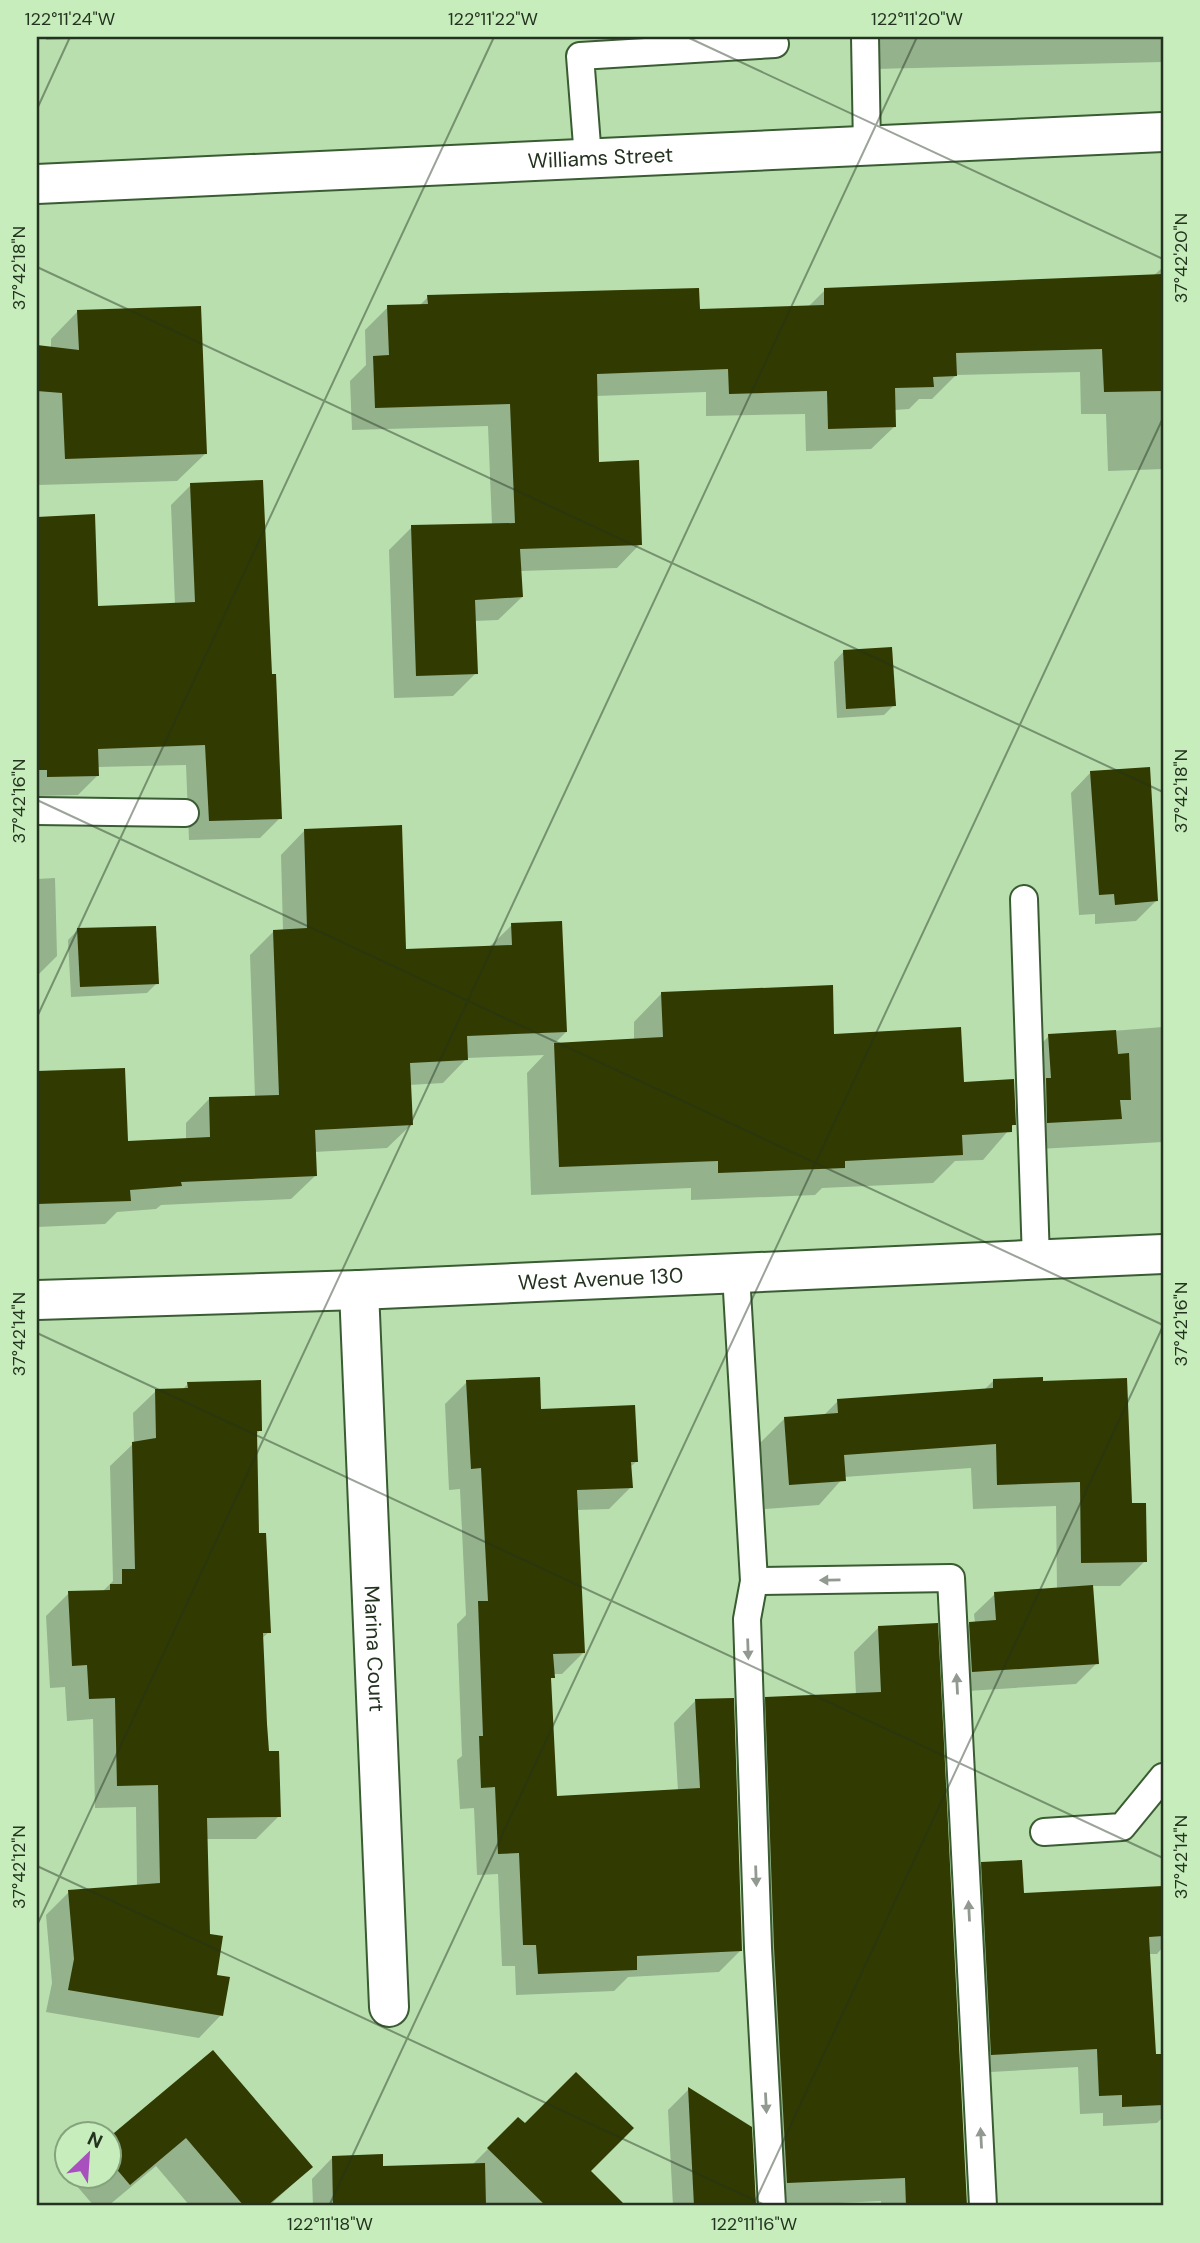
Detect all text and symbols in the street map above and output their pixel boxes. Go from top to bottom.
text: 122°11'24"W [25,7,115,31]
text: 122°11'22"W [448,7,538,31]
text: 122°11'20"W [871,7,963,31]
street label: Williams Street [527,141,674,175]
text: 37°42'20"N [1169,213,1193,303]
text: 37°42'18"N [7,226,31,310]
text: 37°42'18"N [1169,749,1193,833]
text: 37°42'16"N [7,759,31,843]
street label: West Avenue 130 [517,1261,684,1297]
text: 37°42'16"N [1169,1282,1193,1366]
text: 37°42'14"N [7,1292,31,1376]
one-way arrow [819,1574,841,1586]
street label: Marina Court [357,1585,391,1713]
one-way arrow [743,1638,754,1660]
one-way arrow [952,1672,963,1694]
text: 37°42'14"N [1169,1815,1193,1899]
text: 37°42'12"N [7,1825,31,1909]
one-way arrow [750,1865,761,1887]
one-way arrow [963,1900,974,1922]
one-way arrow [761,2093,772,2115]
north arrow [52,2120,122,2190]
text: N [83,2126,107,2154]
one-way arrow [975,2127,986,2149]
text: 122°11'18"W [287,2212,373,2236]
text: 122°11'16"W [711,2212,797,2236]

